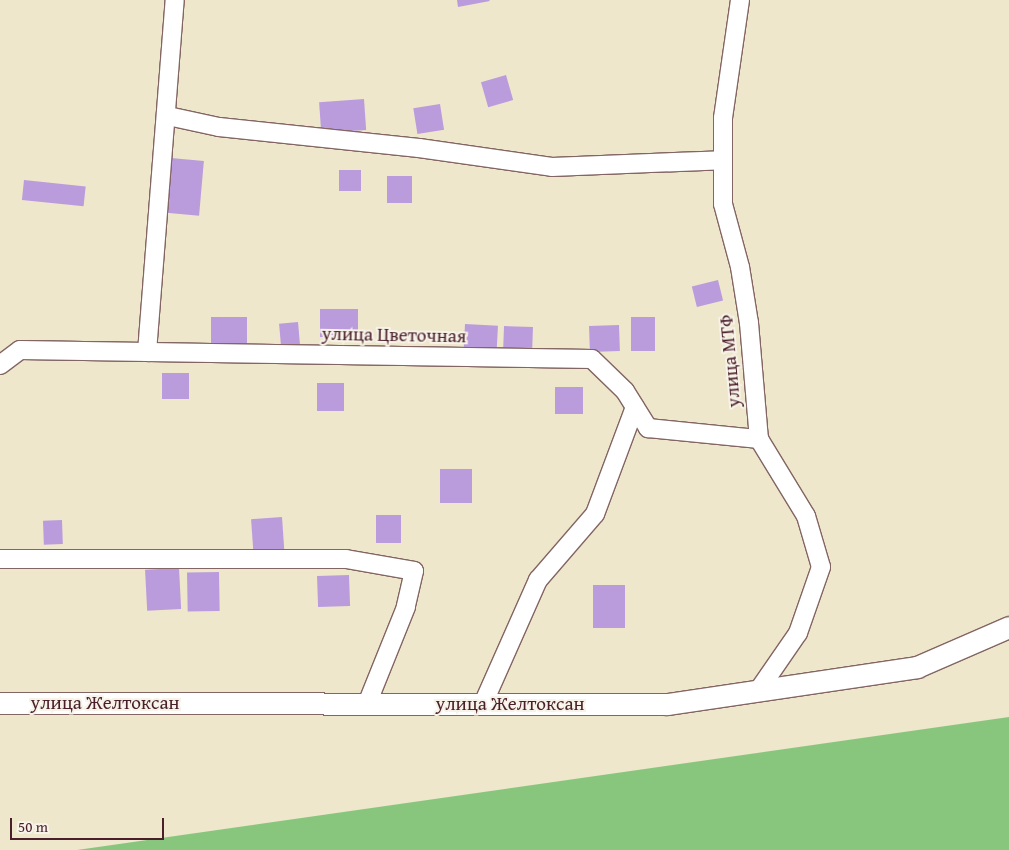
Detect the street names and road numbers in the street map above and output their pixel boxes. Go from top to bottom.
street label: улица МТФ [715,313,745,409]
street label: улица Цветочная [321,322,467,348]
street label: улица Желтоксан [30,692,180,714]
street label: улица Желтоксан [435,693,585,715]

